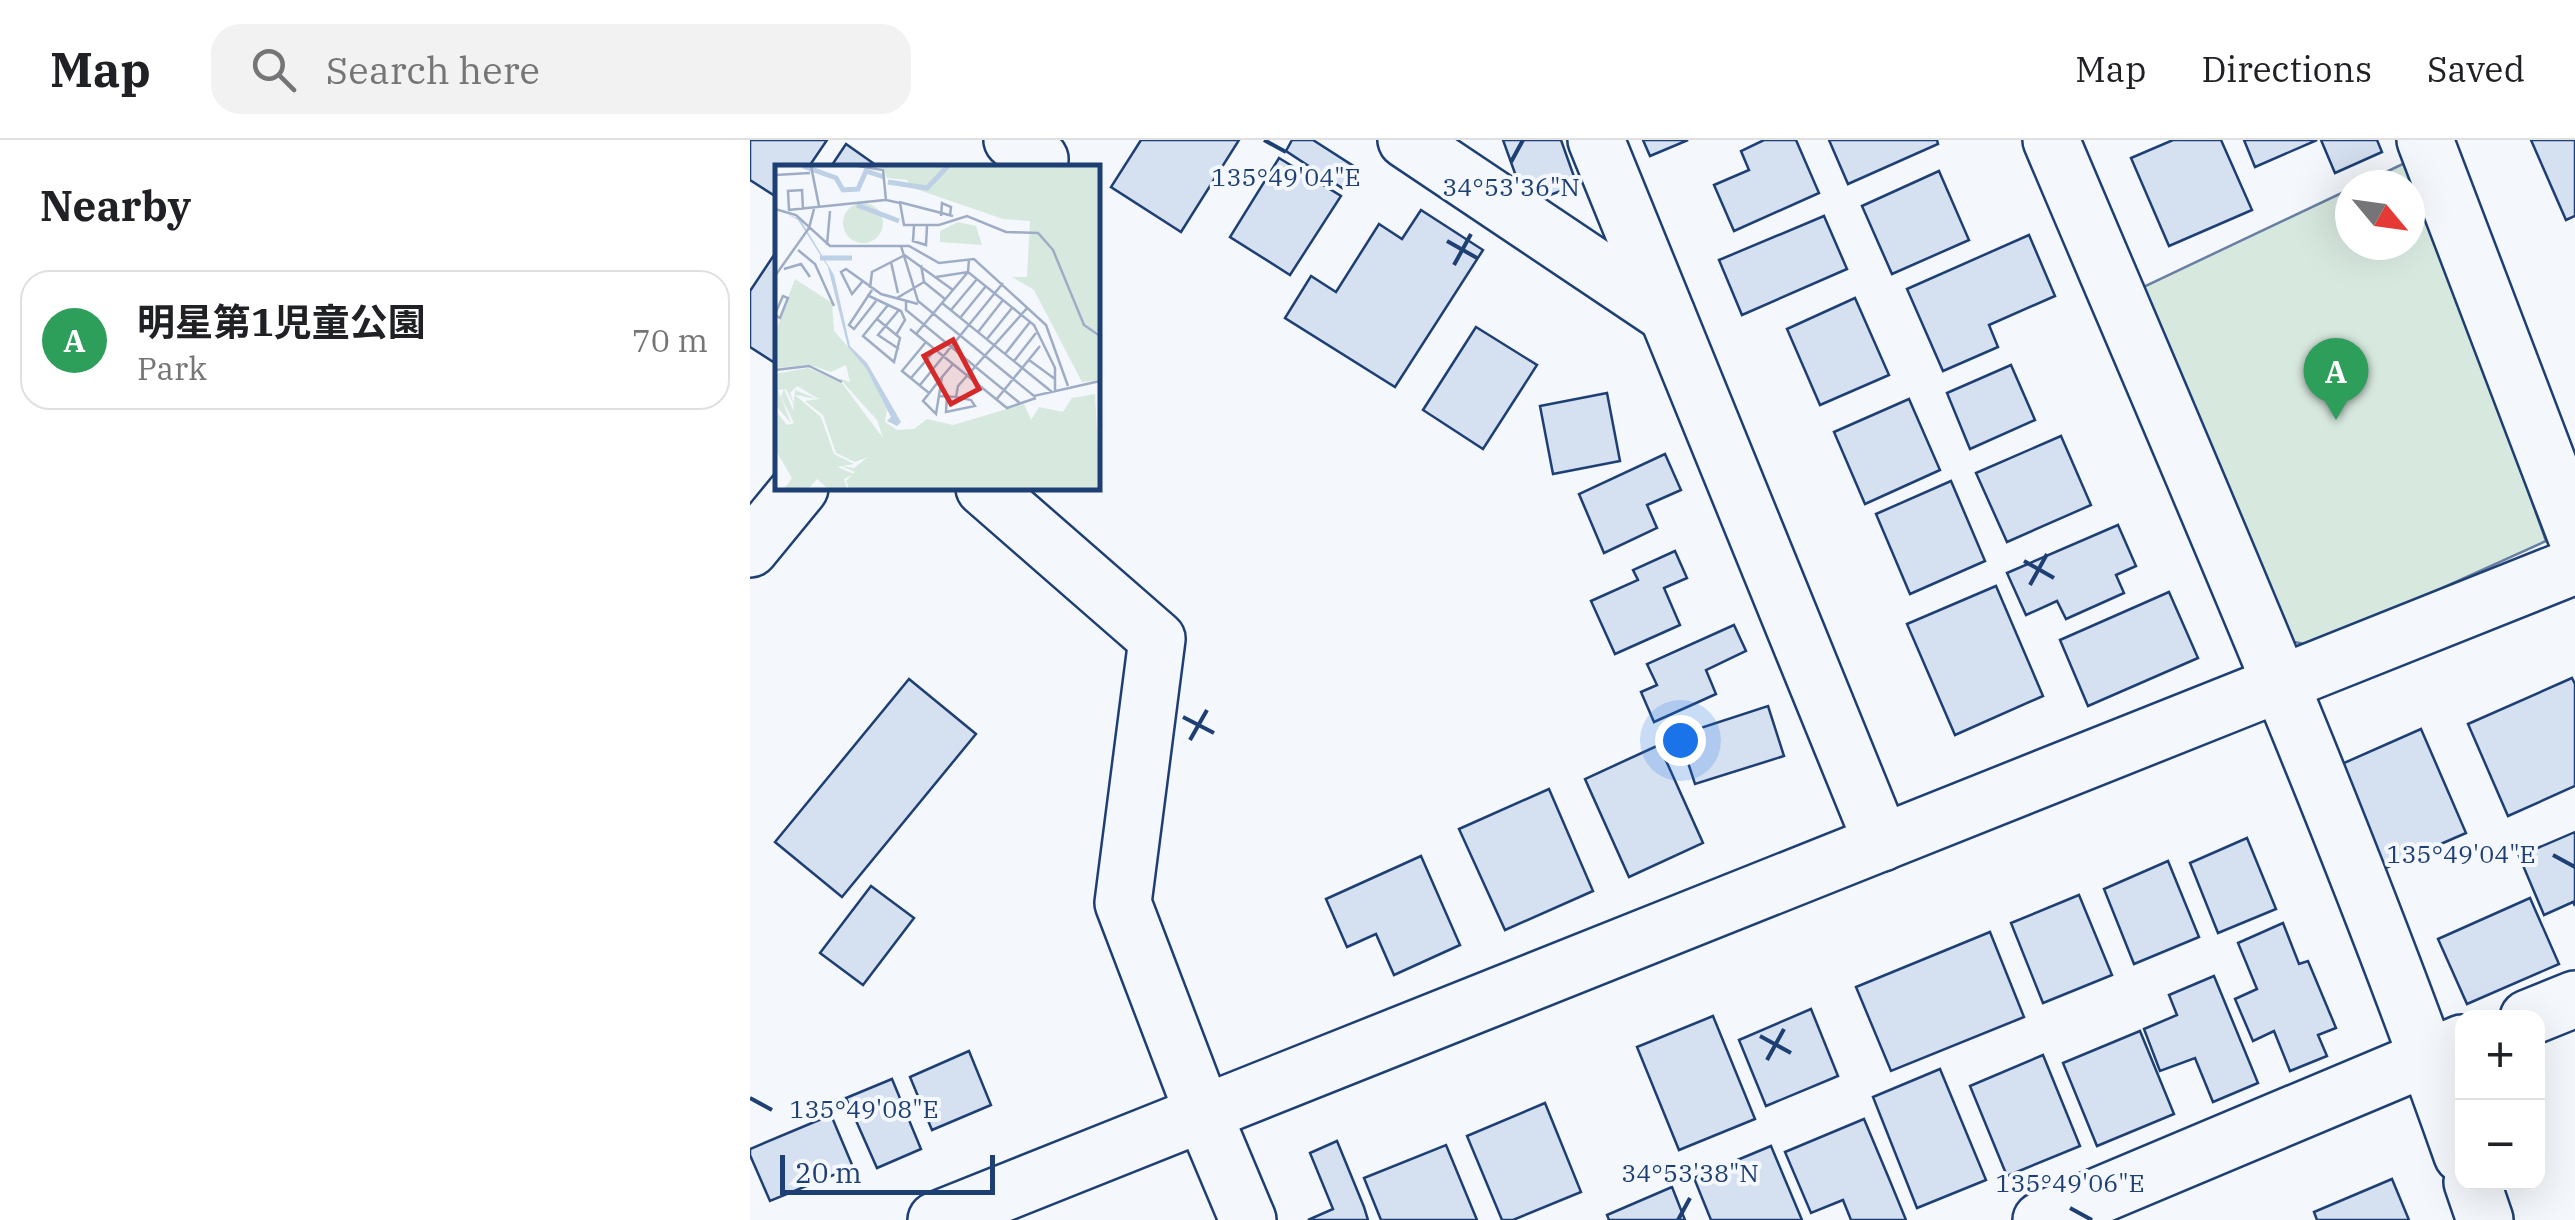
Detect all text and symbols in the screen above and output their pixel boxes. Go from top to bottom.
search box [211,24,911,114]
text: Map [50,38,151,100]
icon: search [246,42,301,97]
text: Search here [326,45,540,94]
text: Map [2075,46,2146,92]
text: Directions [2201,46,2372,92]
text: Saved [2427,46,2525,92]
text: 135°49'04"E [1211,160,1361,193]
inset map [775,165,1100,490]
text: 34°53'36"N [1442,170,1580,203]
north arrow [2335,170,2425,260]
text: Nearby [40,178,191,233]
text: 明星第1児童公園 [137,297,426,346]
text: A [63,319,86,361]
text: 70 m [632,319,708,361]
pin: A [2304,338,2368,420]
text: Park [137,347,207,389]
your location [1655,715,1706,766]
text: 135°49'04"E [2386,837,2536,870]
map controls [2455,1010,2545,1190]
button: + [2455,1010,2545,1100]
text: 135°49'08"E [789,1092,939,1125]
button: − [2455,1100,2545,1190]
scale bar [780,1150,995,1194]
text: 20 m [795,1154,862,1191]
text: 34°53'38"N [1621,1156,1759,1189]
text: 135°49'06"E [1995,1166,2145,1199]

